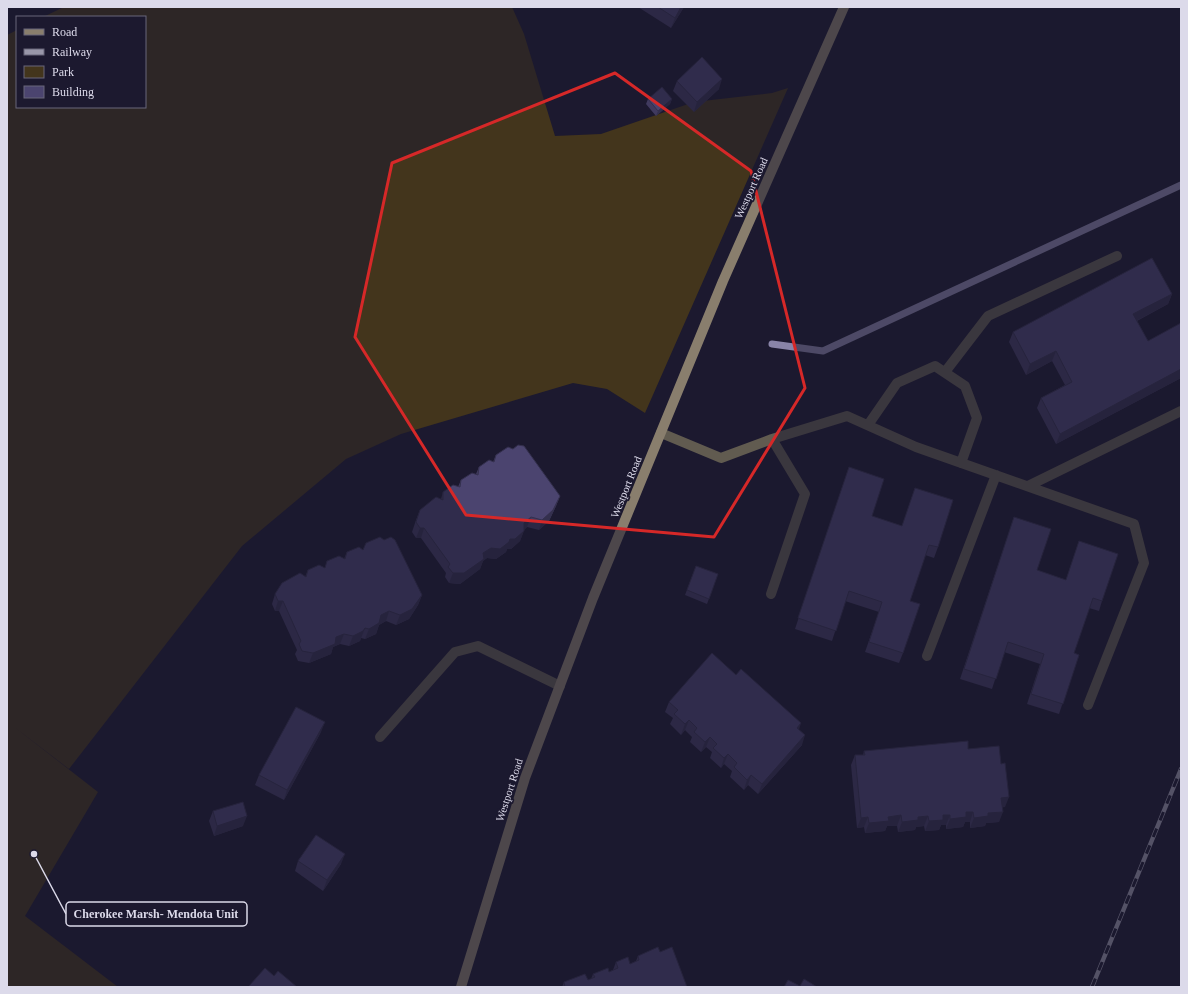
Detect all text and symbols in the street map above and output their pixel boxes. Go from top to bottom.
legend [16,16,146,108]
text: Road [52,25,77,39]
text: Railway [52,45,92,59]
text: Park [52,65,74,79]
text: Building [52,85,94,99]
street label: Westport Road [732,155,770,220]
street label: Westport Road [608,454,644,520]
street label: Westport Road [493,757,525,823]
callout: Cherokee Marsh- Mendota Unit [66,902,247,926]
text: Cherokee Marsh- Mendota Unit [74,907,238,921]

